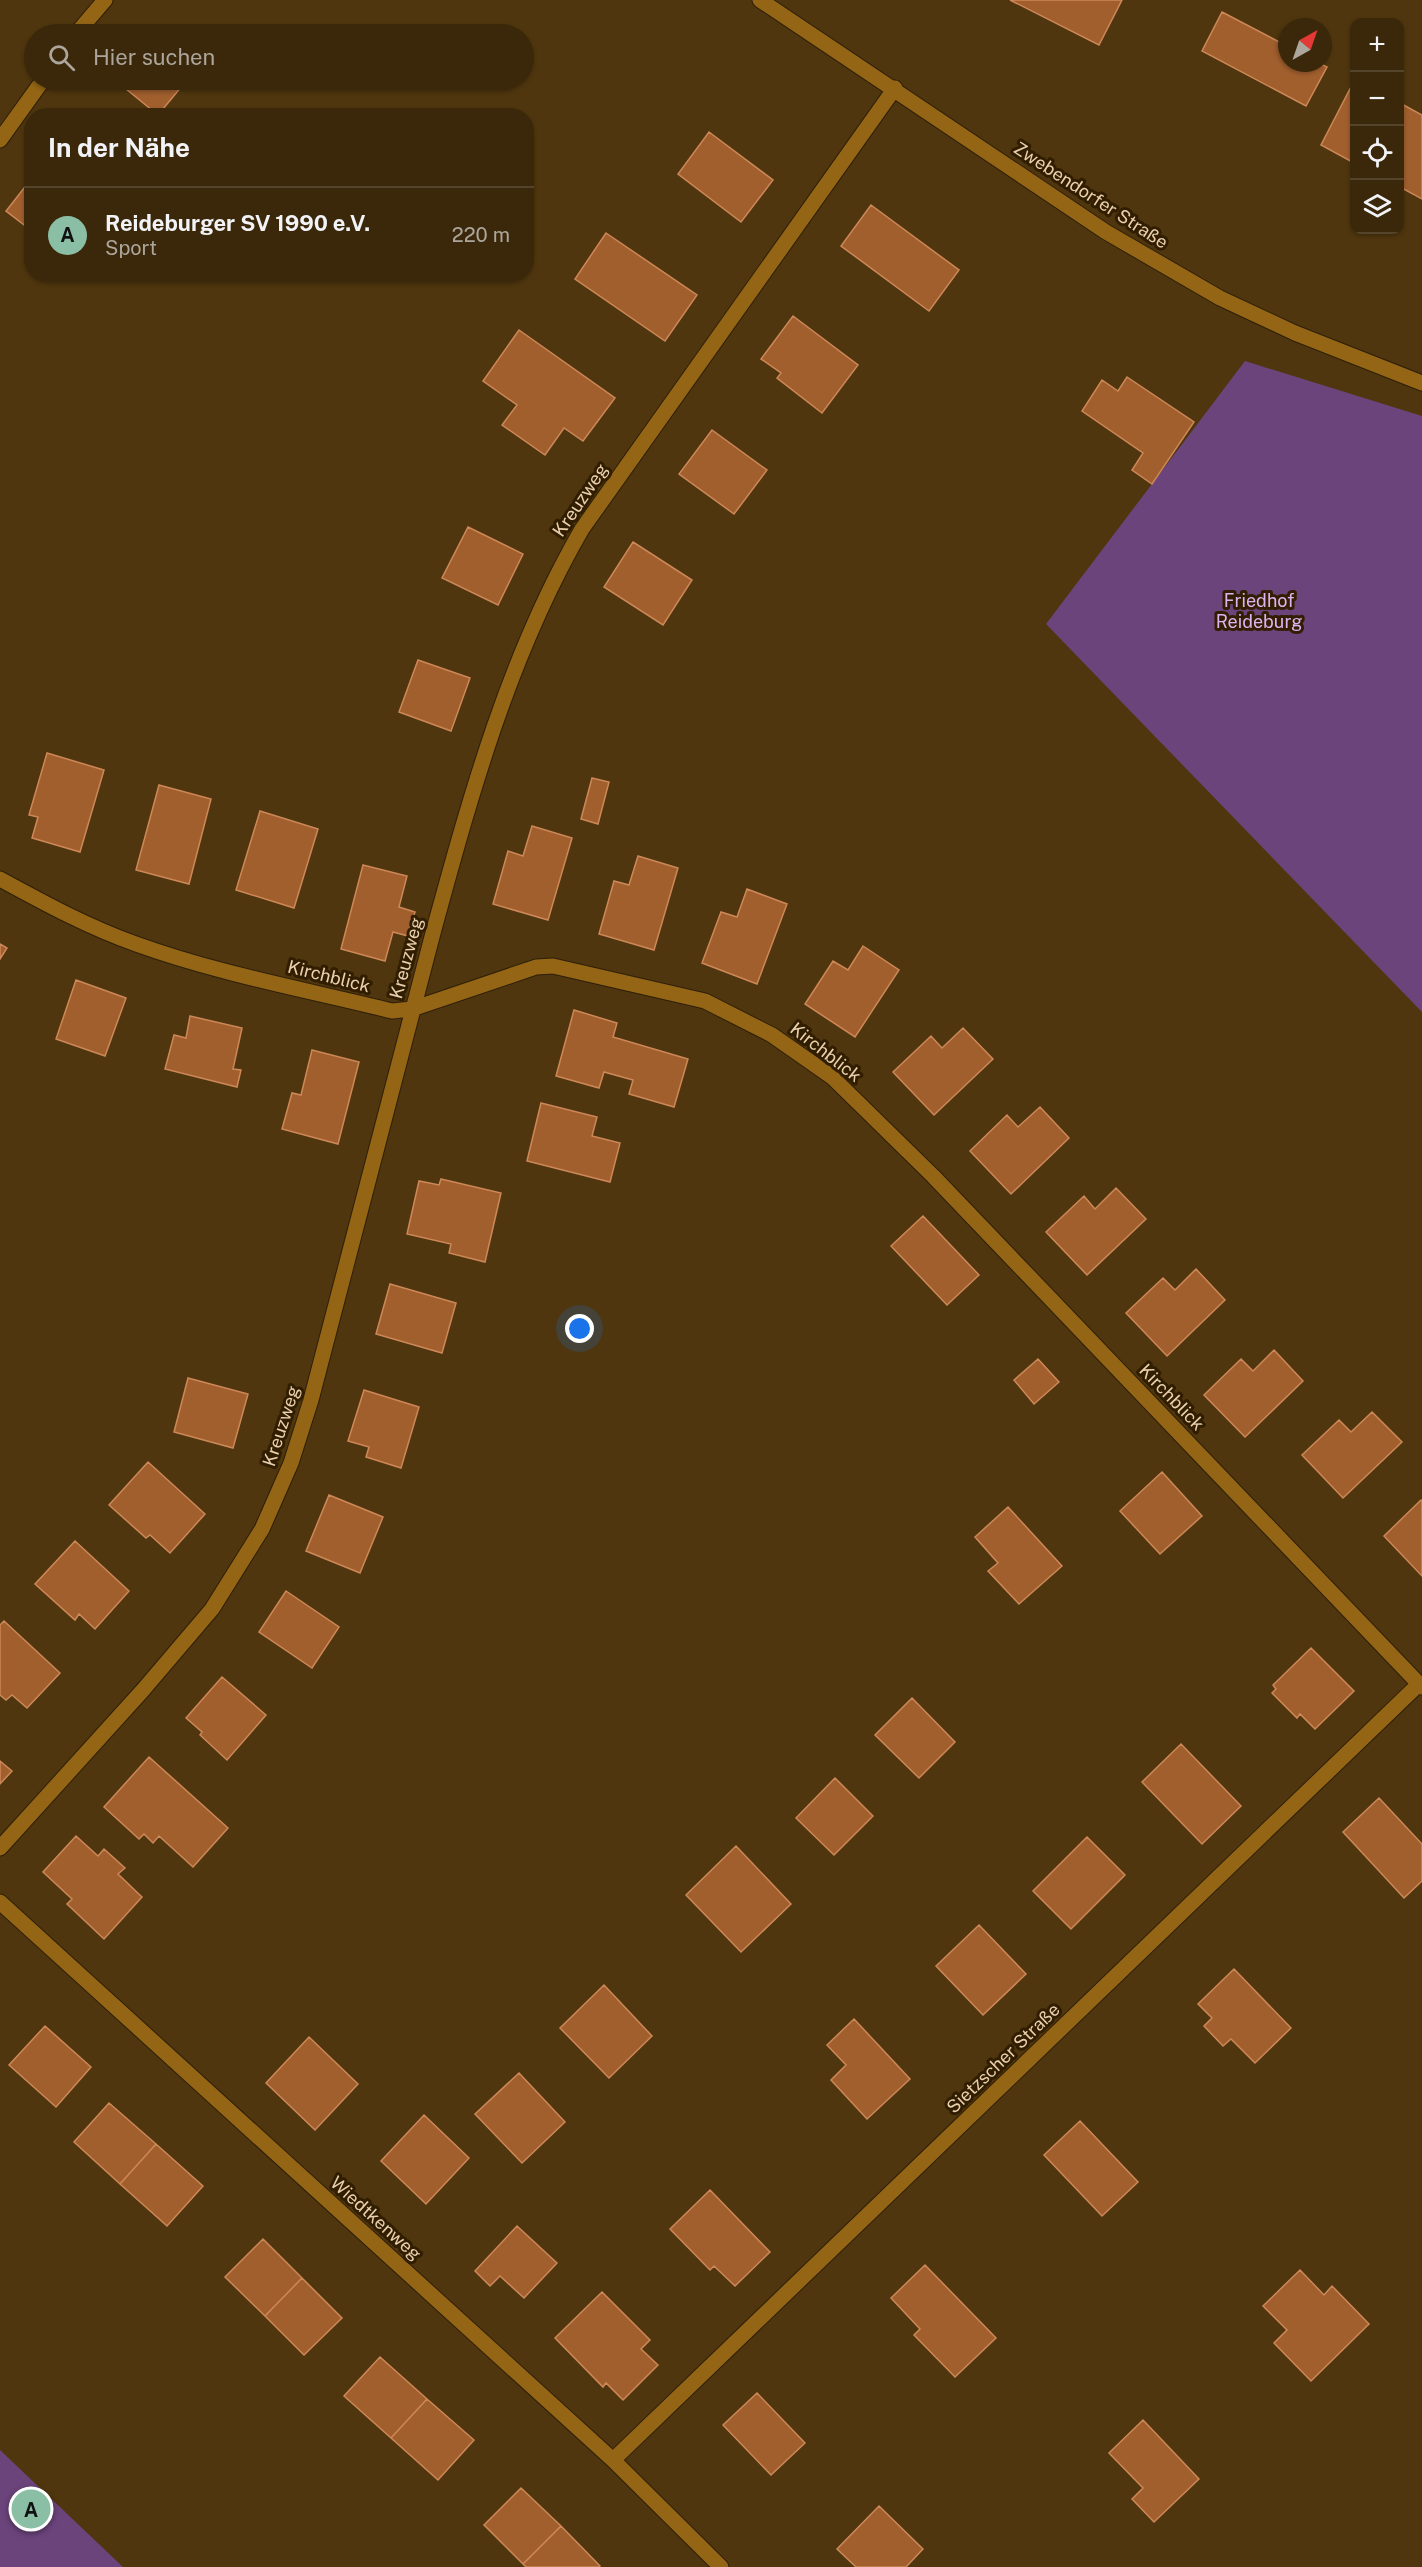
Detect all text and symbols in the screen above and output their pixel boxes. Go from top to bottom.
north arrow [1278,18,1332,72]
map controls [1350,18,1404,234]
button: + [1350,18,1404,72]
search box [24,24,534,90]
icon: search [45,41,78,74]
text: Hier suchen [93,44,215,70]
button: − [1350,72,1404,126]
button: locate [1350,126,1404,180]
text: In der Nähe [48,132,190,163]
street label: Zwebendorfer Straße [1010,137,1172,253]
button: layers [1350,180,1404,234]
text: Reideburger SV 1990 e.V. [105,210,370,236]
text: A [60,223,75,247]
text: 220 m [452,223,510,247]
text: Sport [105,236,157,260]
street label: Kreuzweg [548,460,612,540]
park label: Friedhof Reideburg [1216,590,1302,632]
street label: Kreuzweg [385,915,427,1001]
street label: Kirchblick [286,956,372,996]
street label: Kirchblick [786,1018,866,1086]
your location [565,1314,594,1343]
street label: Kirchblick [1135,1359,1209,1435]
street label: Kreuzweg [258,1383,304,1469]
street label: Sietzscher Straße [942,1999,1064,2117]
street label: Wiedtkenweg [326,2172,426,2264]
pin: A [12,2486,51,2532]

